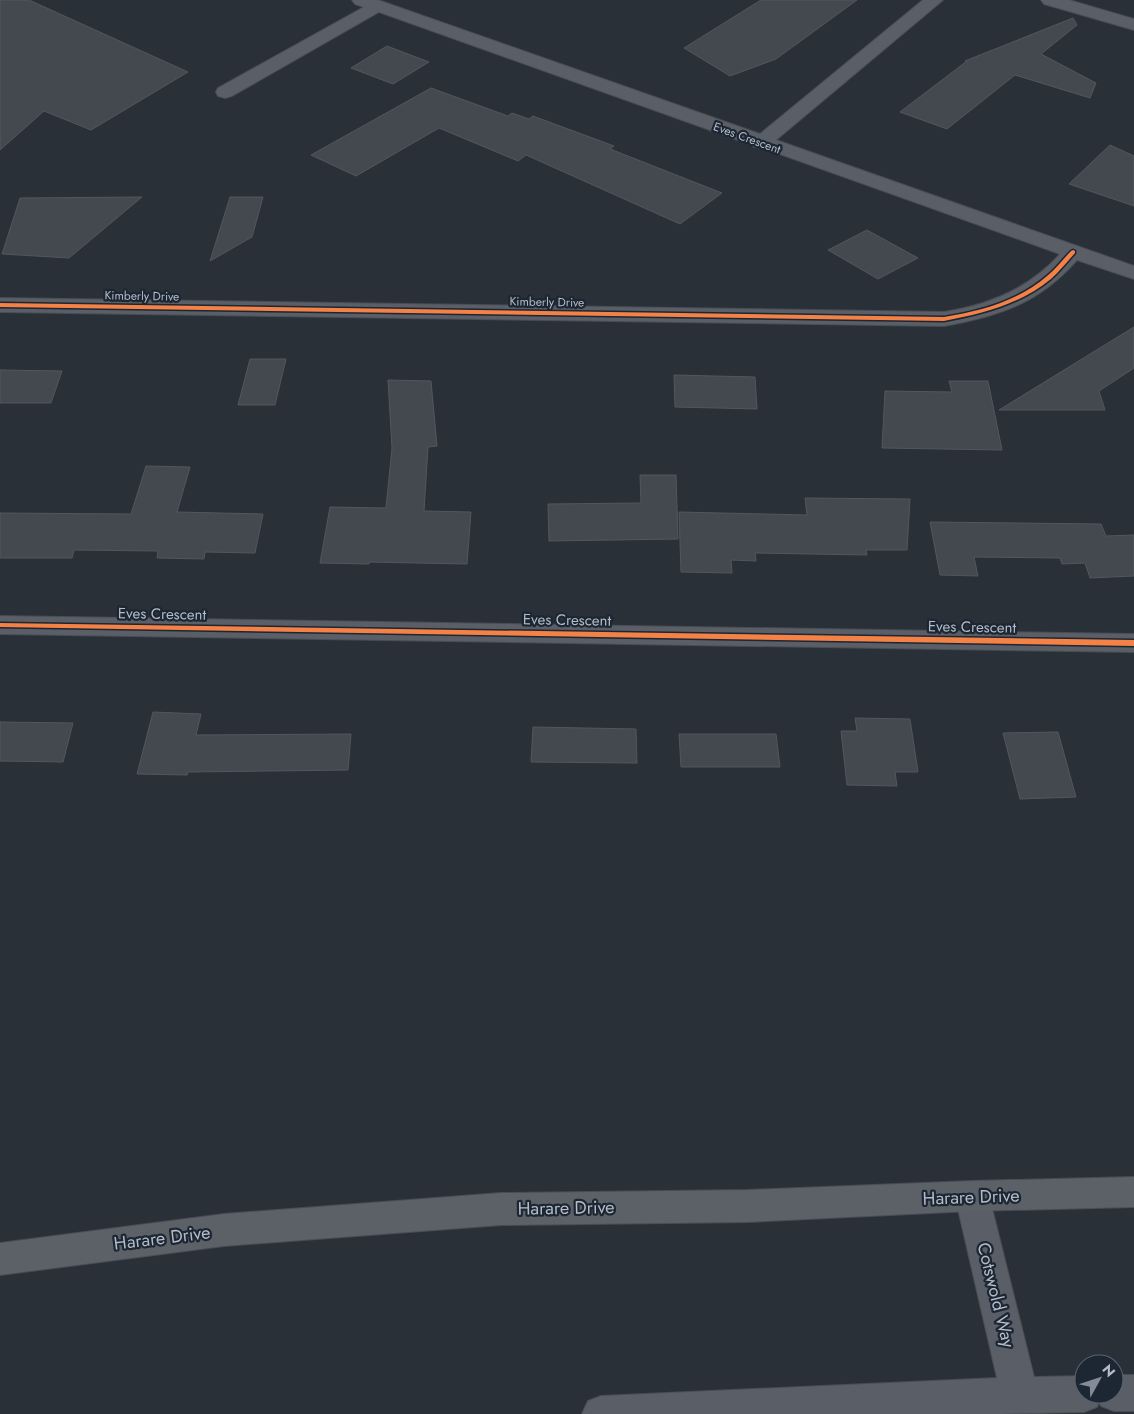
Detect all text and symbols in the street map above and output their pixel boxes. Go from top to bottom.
street label: Eves Crescent [711,117,783,159]
street label: Kimberly Drive [104,286,180,306]
street label: Kimberly Drive [509,292,585,312]
street label: Eves Crescent [118,602,207,626]
street label: Eves Crescent [523,608,612,632]
street label: Eves Crescent [928,615,1017,639]
street label: Harare Drive [922,1182,1020,1212]
street label: Harare Drive [517,1194,615,1222]
street label: Harare Drive [112,1219,212,1257]
street label: Cotswold Way [970,1240,1022,1350]
north arrow [1074,1354,1124,1404]
text: N [1098,1360,1120,1381]

